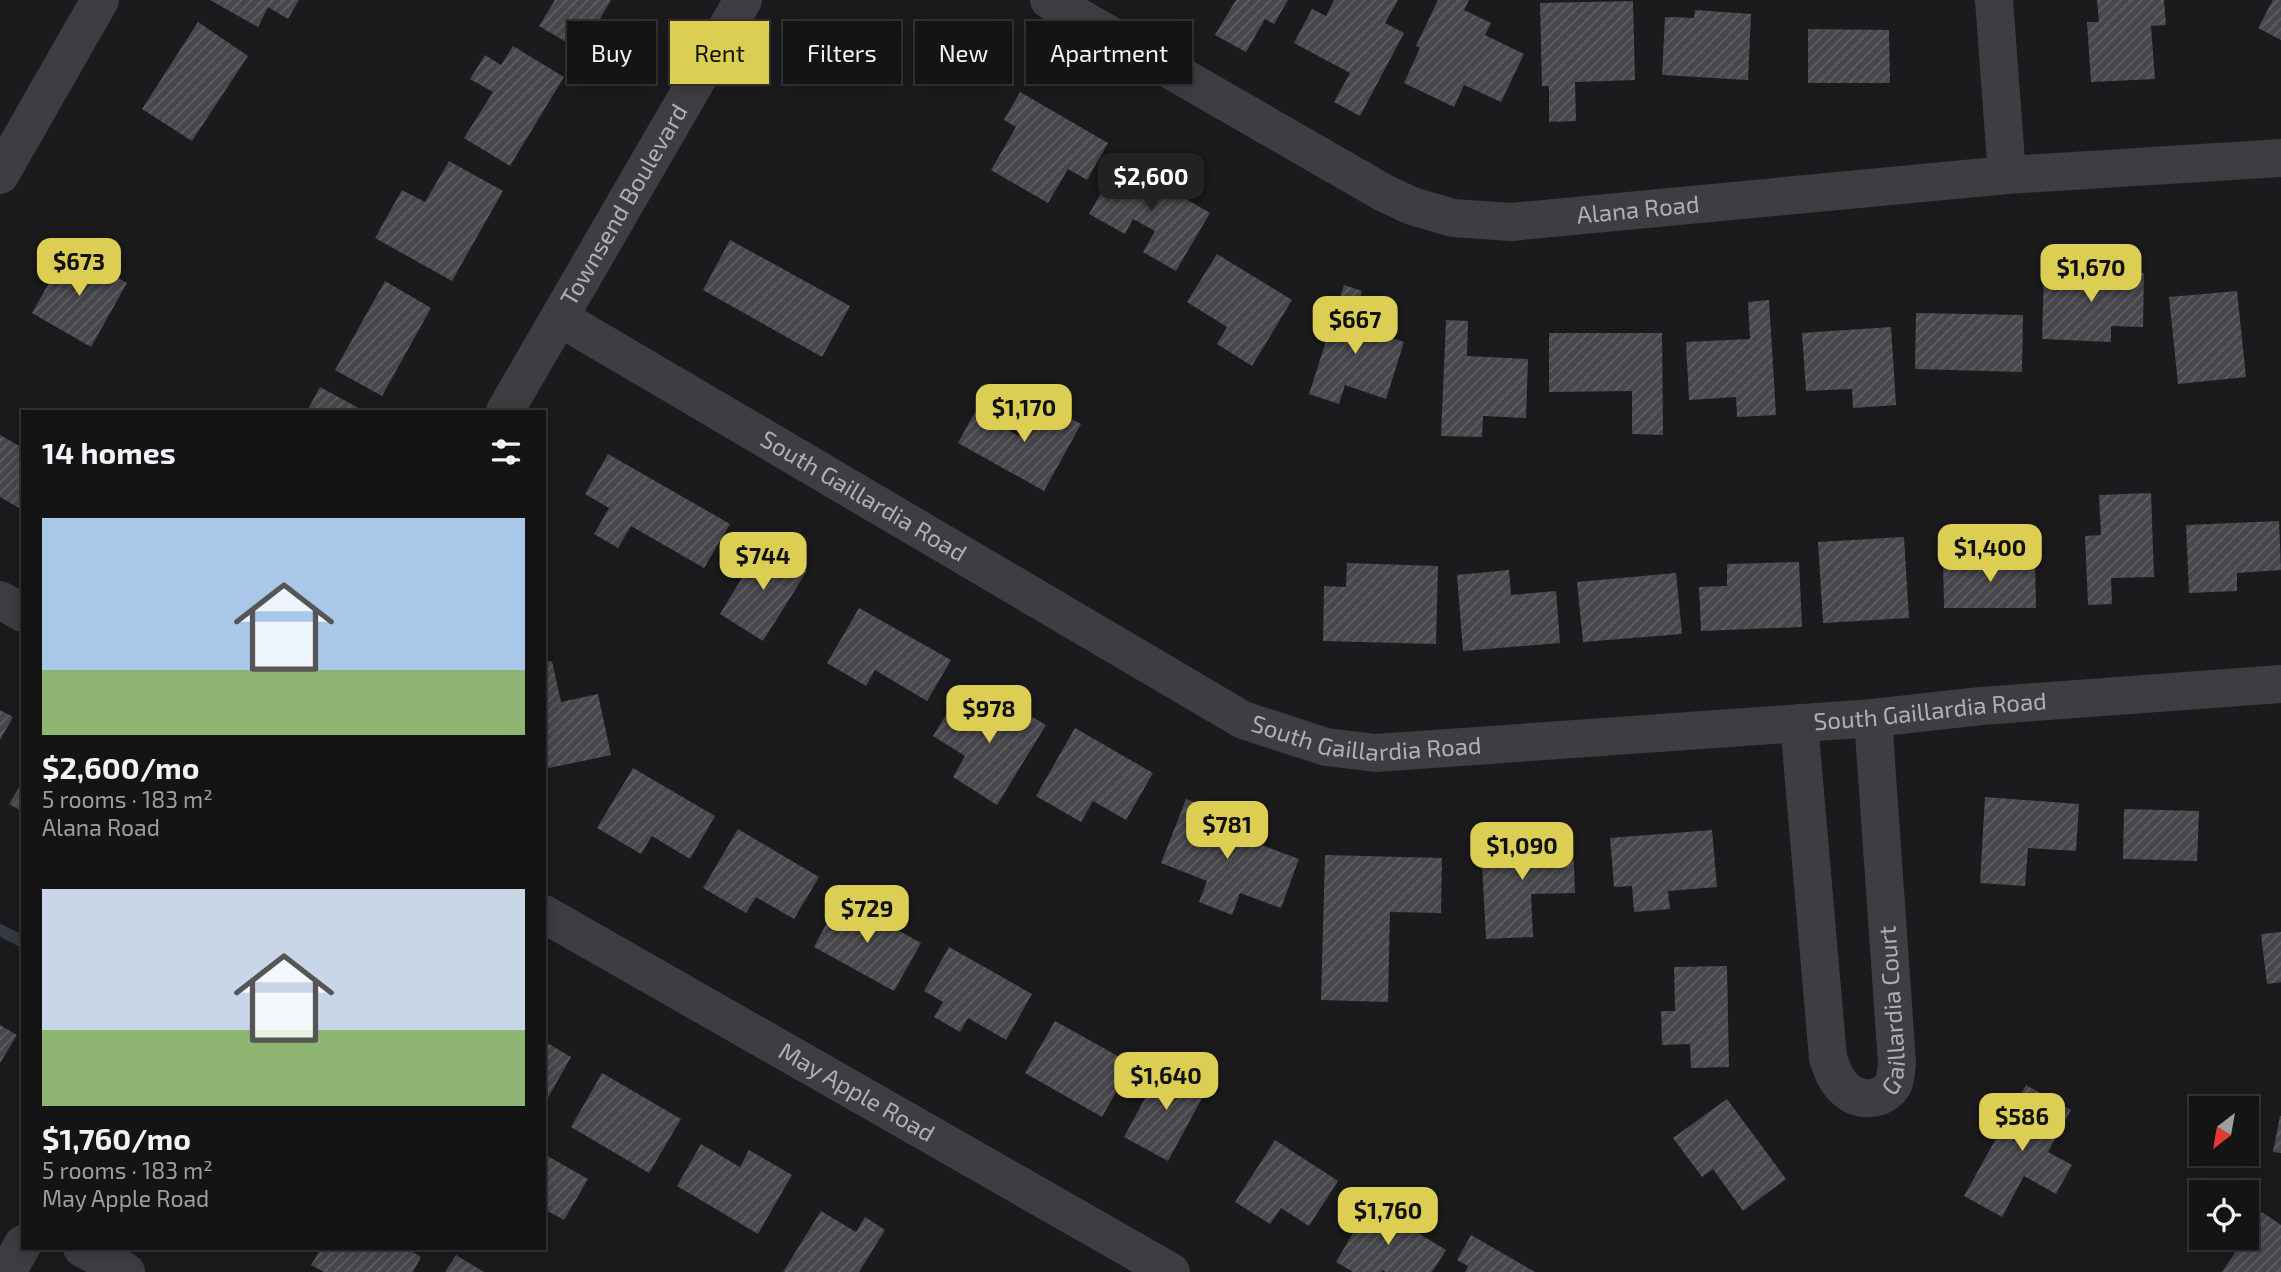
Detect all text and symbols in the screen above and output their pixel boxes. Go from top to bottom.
chip: Buy [567,21,656,84]
chip: Rent [670,21,769,84]
chip: Filters [783,21,901,84]
chip: New [915,21,1012,84]
chip: Apartment [1026,21,1192,84]
street label: Townsend Boulevard [553,98,693,310]
pin: $2,600 [1094,154,1208,213]
text: $2,600 [1114,162,1188,190]
street label: Alana Road [1575,188,1701,229]
pin: $673 [38,238,120,298]
pin: $1,670 [2034,244,2148,304]
text: $673 [53,247,105,275]
text: $1,670 [2056,253,2126,281]
pin: $667 [1314,296,1396,356]
text: $667 [1329,305,1381,333]
pin: $1,170 [967,384,1081,444]
text: $1,170 [992,393,1056,421]
street label: South Gaillardia Road [756,423,972,567]
icon: filters [487,433,525,471]
text: 14 homes [42,434,176,470]
pin: $1,400 [1933,524,2047,584]
pin: $744 [722,532,804,592]
text: $1,400 [1954,533,2026,561]
text: $744 [736,541,790,569]
icon: home [221,564,347,690]
street label: South Gaillardia Road [1813,685,2048,735]
pin: $978 [948,686,1030,745]
text: $978 [962,694,1016,722]
street label: South Gaillardia Road [1248,708,1482,766]
text: $2,600/mo [42,749,199,785]
text: 5 rooms · 183 m² [42,785,213,813]
pin: $781 [1186,802,1268,861]
text: $781 [1202,810,1252,838]
text: Alana Road [42,813,160,841]
pin: $1,090 [1465,822,1579,882]
text: $1,090 [1486,831,1558,859]
pin: $729 [826,886,908,945]
text: $729 [841,894,893,922]
street label: Gaillardia Court [1871,925,1910,1100]
icon: home [221,935,347,1061]
street label: May Apple Road [774,1035,940,1147]
pin: $1,640 [1109,1052,1223,1112]
text: $1,640 [1130,1061,1202,1089]
pin: $586 [1981,1094,2063,1153]
north arrow [2189,1096,2259,1166]
map controls [2189,1096,2259,1250]
text: $586 [1995,1102,2049,1130]
text: $1,760/mo [42,1120,191,1156]
text: 5 rooms · 183 m² [42,1156,213,1184]
button: locate [2189,1180,2259,1250]
text: May Apple Road [42,1184,209,1212]
pin: $1,760 [1331,1188,1445,1247]
text: $1,760 [1354,1196,1422,1224]

